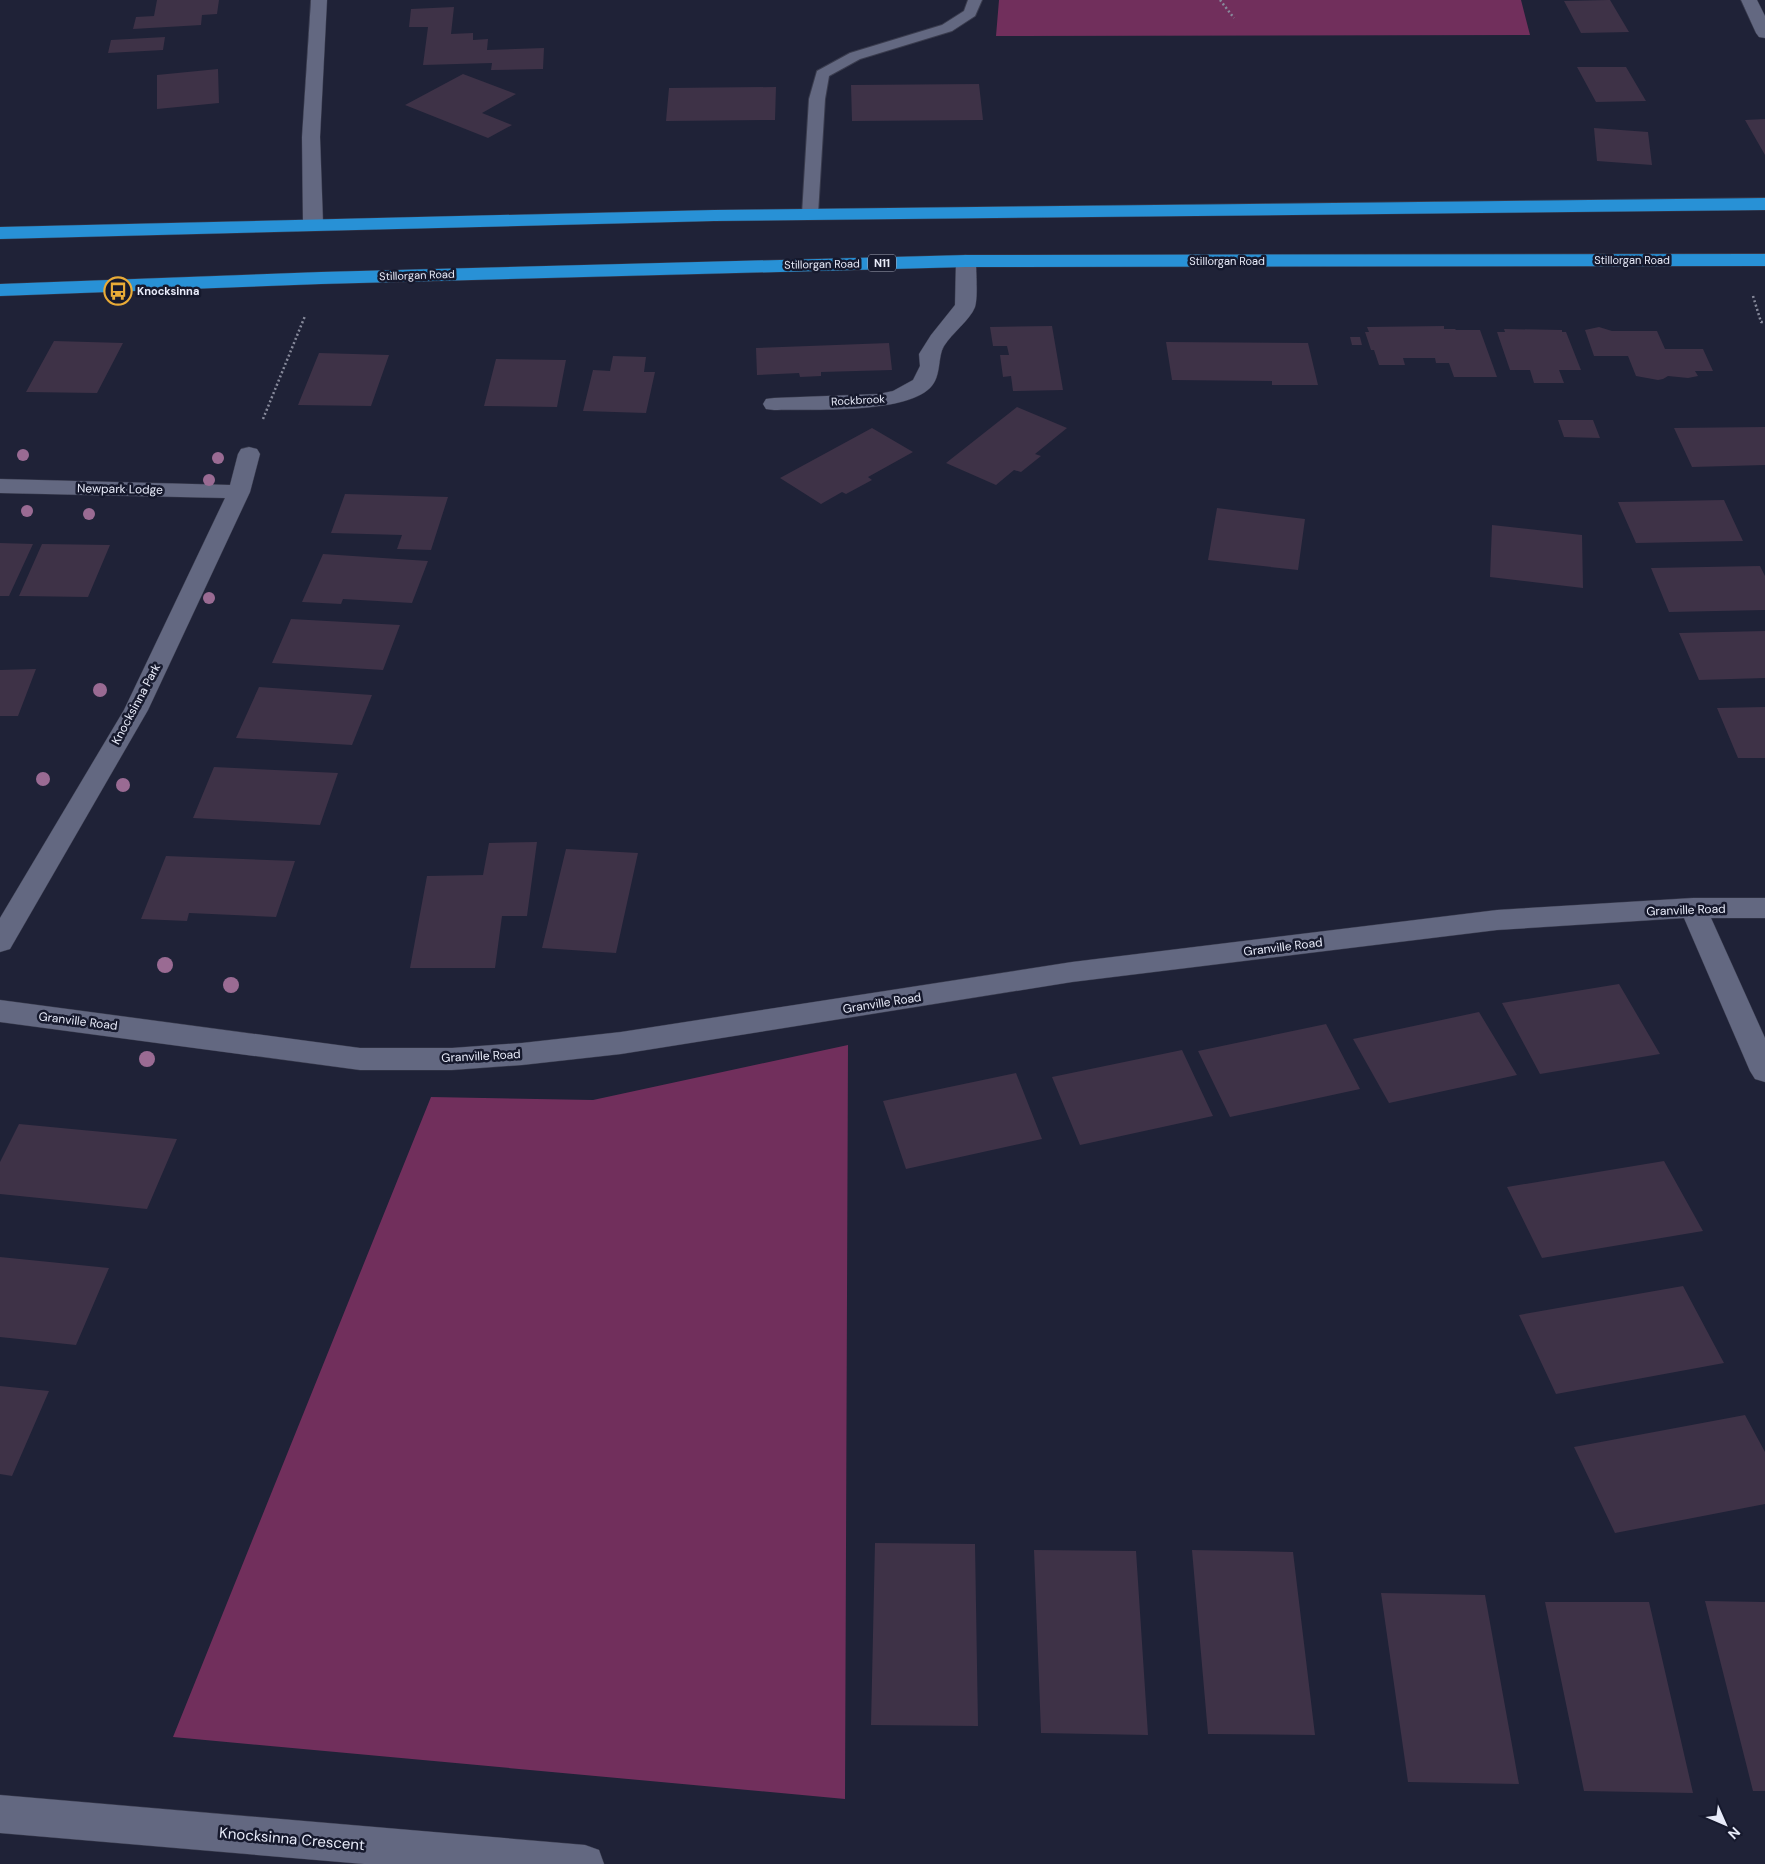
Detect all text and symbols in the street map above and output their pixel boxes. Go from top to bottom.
street label: Stillorgan Road [1594,253,1670,267]
road number: N11 [868,254,896,272]
street label: Stillorgan Road [1189,254,1265,268]
street label: Stillorgan Road [784,256,860,272]
street label: Stillorgan Road [379,267,455,283]
bus stop icon: Knocksinna [103,276,133,306]
place label: Knocksinna [137,284,199,298]
street label: Rockbrook [831,392,886,408]
street label: Newpark Lodge [77,480,163,498]
street label: Knocksinna Park [108,661,164,747]
street label: Granville Road [1646,901,1726,919]
street label: Granville Road [1243,934,1323,960]
street label: Granville Road [842,989,922,1017]
street label: Granville Road [38,1008,118,1034]
street label: Granville Road [441,1046,521,1066]
north arrow [1700,1799,1750,1849]
street label: Knocksinna Crescent [218,1823,366,1855]
text: N [1724,1823,1744,1843]

